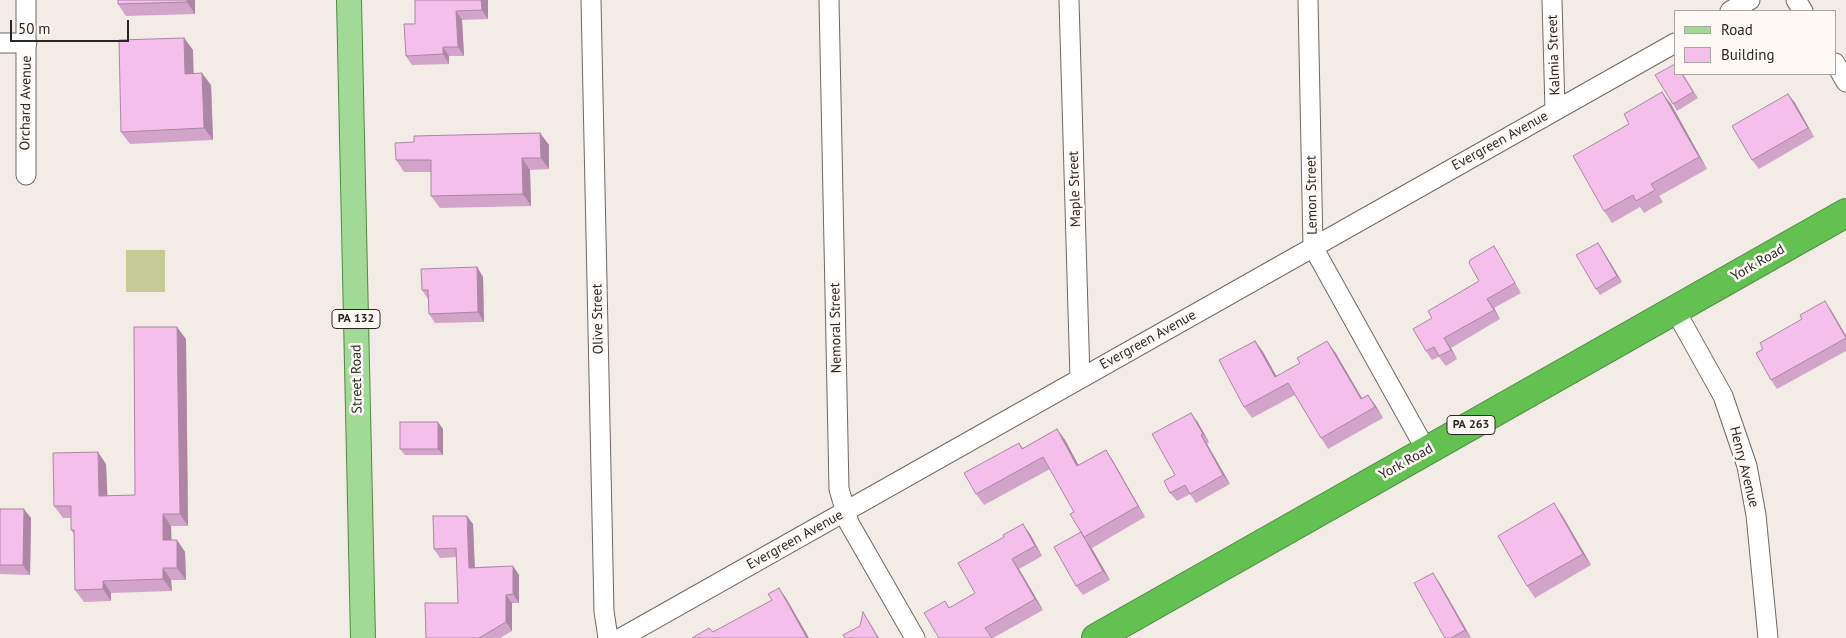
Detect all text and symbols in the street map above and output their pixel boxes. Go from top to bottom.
scale bar [12,10,131,42]
legend [1674,10,1836,75]
street label: Kalmia Street [1544,14,1564,96]
text: 50 m [18,19,51,38]
text: Road [1721,20,1753,39]
text: Building [1721,45,1775,64]
street label: Orchard Avenue [17,55,35,151]
street label: Evergreen Avenue [1449,108,1551,174]
street label: Maple Street [1065,151,1085,227]
street label: Lemon Street [1303,155,1321,235]
street label: York Road [1728,241,1788,285]
street label: Nemoral Street [827,283,845,373]
street label: Olive Street [589,284,607,354]
street label: Evergreen Avenue [1097,307,1199,373]
road number: PA 132 [332,310,380,328]
street label: Street Road [348,344,366,414]
road number: PA 263 [1447,416,1495,434]
street label: Henry Avenue [1726,425,1762,509]
street label: York Road [1376,440,1436,484]
street label: Evergreen Avenue [744,507,846,573]

